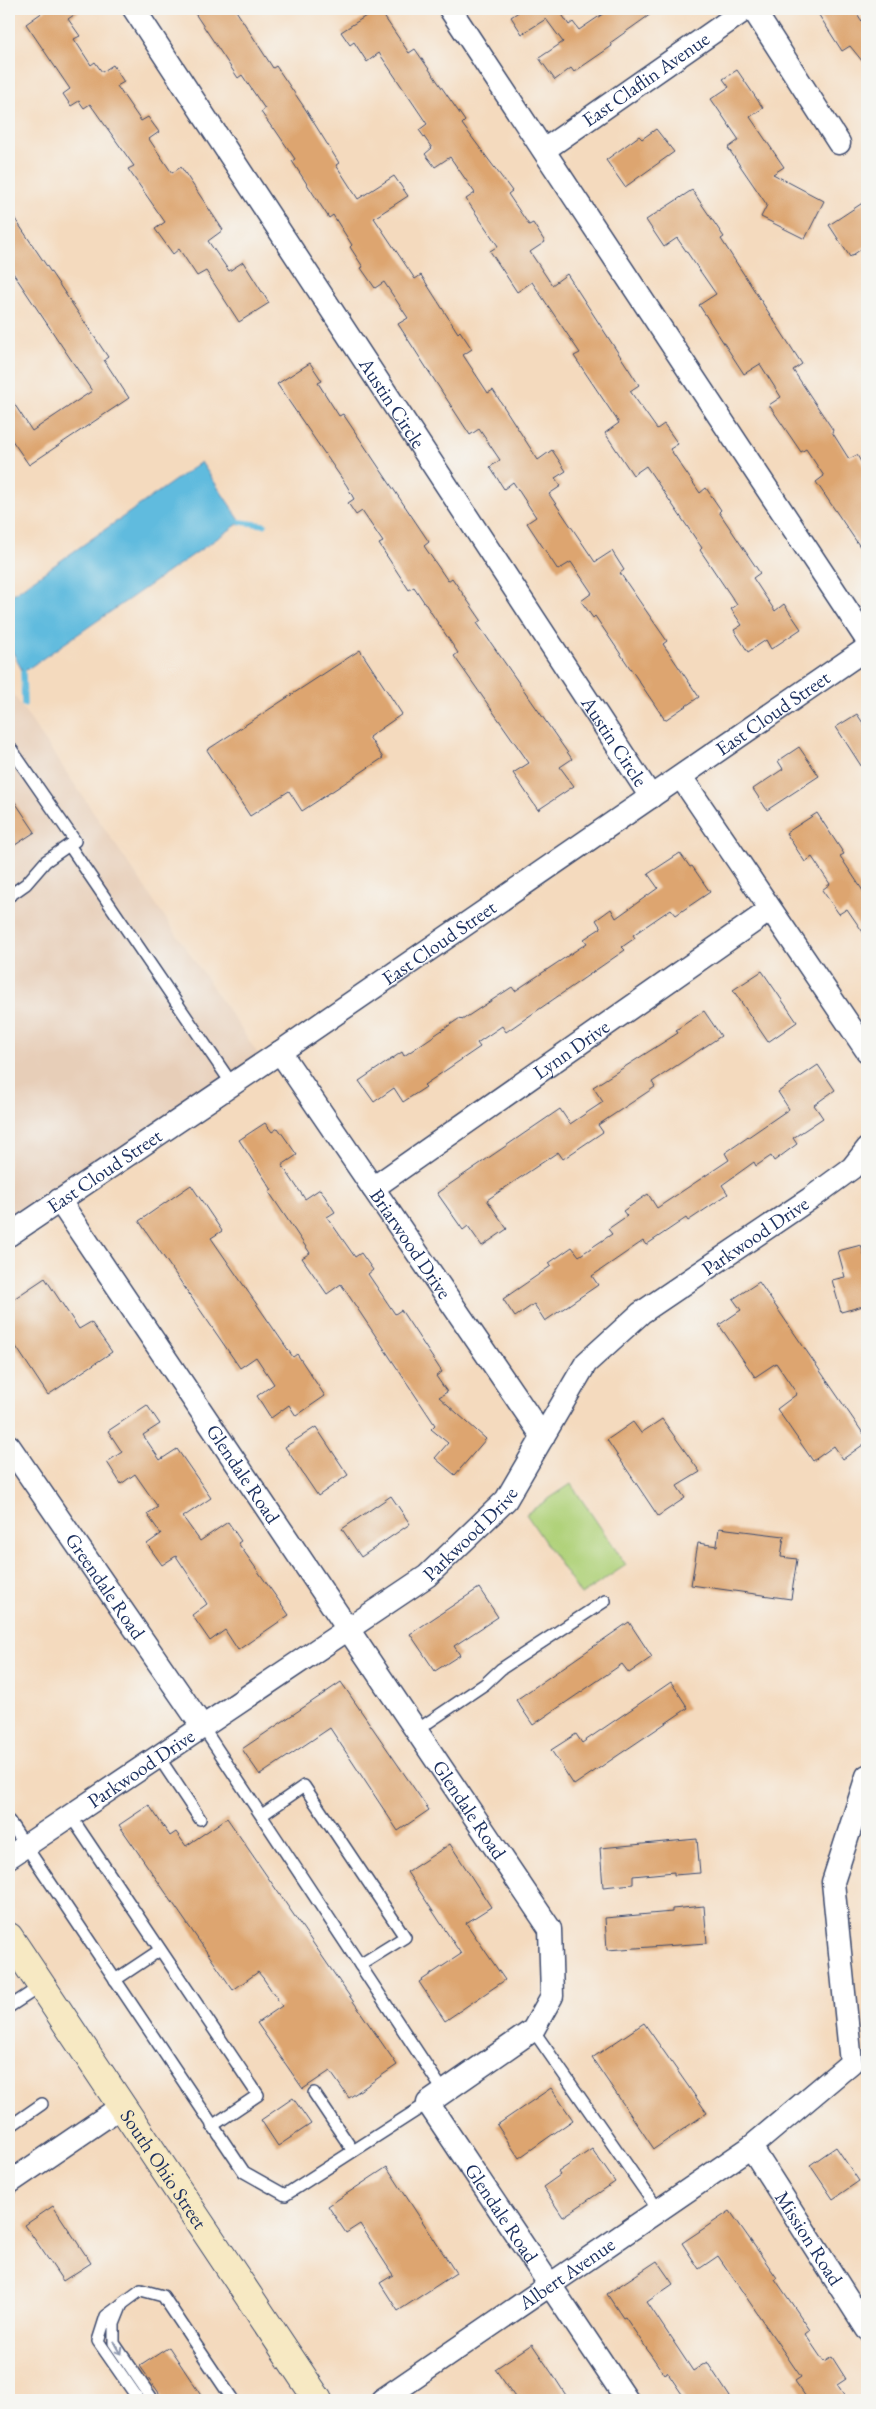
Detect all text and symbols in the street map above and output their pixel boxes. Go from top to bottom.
street label: East Claflin Avenue [577,25,715,132]
street label: Austin Circle [353,352,432,453]
street label: East Cloud Street [710,664,835,761]
street label: Austin Circle [575,690,654,792]
street label: East Cloud Street [377,894,502,991]
street label: Lynn Drive [528,1013,615,1085]
street label: East Cloud Street [42,1122,167,1219]
street label: Briarwood Drive [364,1183,458,1304]
street label: Parkwood Drive [696,1190,814,1281]
street label: Glendale Road [201,1419,287,1529]
street label: Parkwood Drive [417,1482,524,1587]
street label: Greendale Road [60,1528,152,1645]
street label: Parkwood Drive [82,1723,200,1814]
street label: Glendale Road [427,1755,513,1865]
street label: South Ohio Street [115,2104,214,2235]
street label: Glendale Road [459,2158,545,2268]
street label: Mission Road [769,2186,849,2291]
street label: Albert Avenue [513,2231,620,2316]
one-way arrow [113,2341,123,2356]

